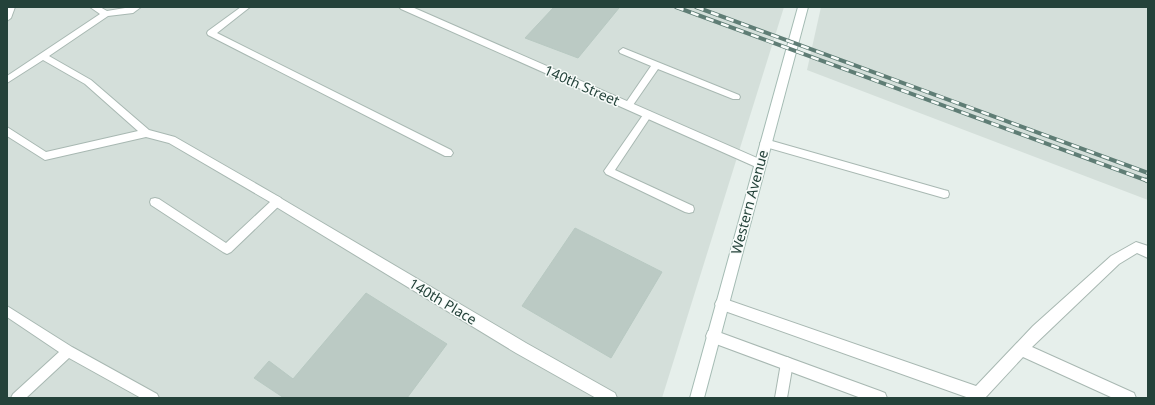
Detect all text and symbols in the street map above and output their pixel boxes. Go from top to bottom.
street label: 140th Street [541,60,623,110]
street label: Western Avenue [726,148,772,256]
street label: 140th Place [406,273,481,329]

